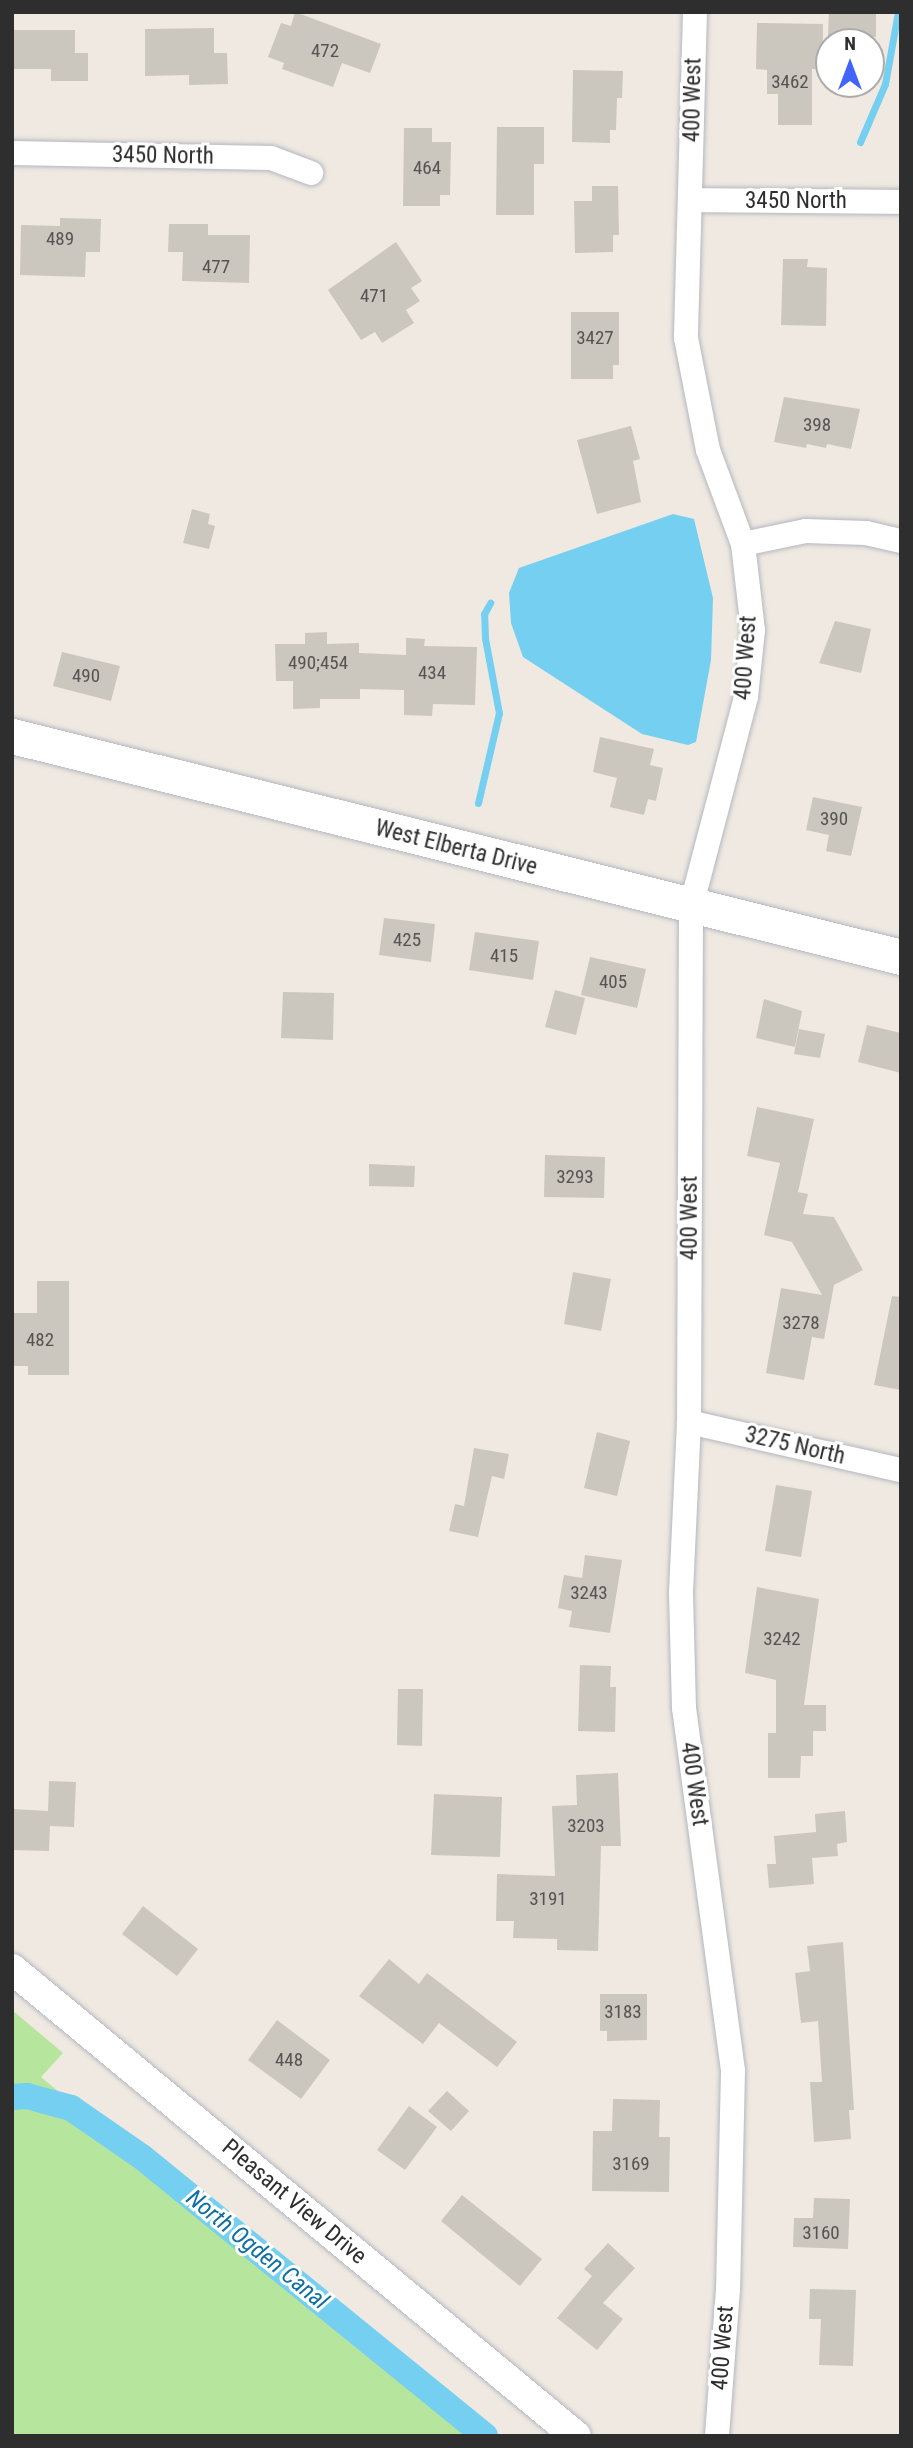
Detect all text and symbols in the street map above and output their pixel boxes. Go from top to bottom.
north arrow [815,28,885,98]
text: N [844,32,856,55]
house number: 472 [311,40,339,62]
street label: 400 West [678,57,708,143]
house number: 3462 [771,71,809,93]
street label: 3450 North [112,141,214,171]
house number: 464 [413,157,441,179]
street label: 3450 North [745,187,847,215]
house number: 489 [46,228,74,250]
house number: 477 [202,256,230,278]
house number: 471 [360,285,388,307]
house number: 3427 [576,327,614,349]
house number: 398 [803,414,831,436]
street label: 400 West [729,615,763,701]
house number: 490;454 [288,652,348,674]
house number: 434 [418,662,446,684]
house number: 490 [72,665,100,687]
house number: 390 [820,808,848,830]
street label: West Elberta Drive [372,815,540,881]
house number: 425 [393,929,421,951]
house number: 415 [490,945,518,967]
house number: 405 [599,971,627,993]
house number: 3293 [556,1166,594,1188]
street label: 400 West [676,1176,704,1260]
house number: 3278 [782,1312,820,1334]
house number: 482 [26,1329,54,1351]
street label: 3275 North [742,1421,848,1471]
house number: 3243 [570,1582,608,1604]
house number: 3242 [763,1628,801,1650]
street label: 400 West [674,1740,714,1828]
house number: 3203 [567,1815,605,1837]
house number: 3191 [529,1888,567,1910]
house number: 3183 [604,2001,642,2023]
house number: 448 [275,2049,303,2071]
street label: Pleasant View Drive [216,2134,372,2270]
house number: 3169 [612,2153,650,2175]
water label: North Ogden Canal [180,2184,334,2316]
house number: 3160 [802,2222,840,2244]
street label: 400 West [706,2305,740,2391]

